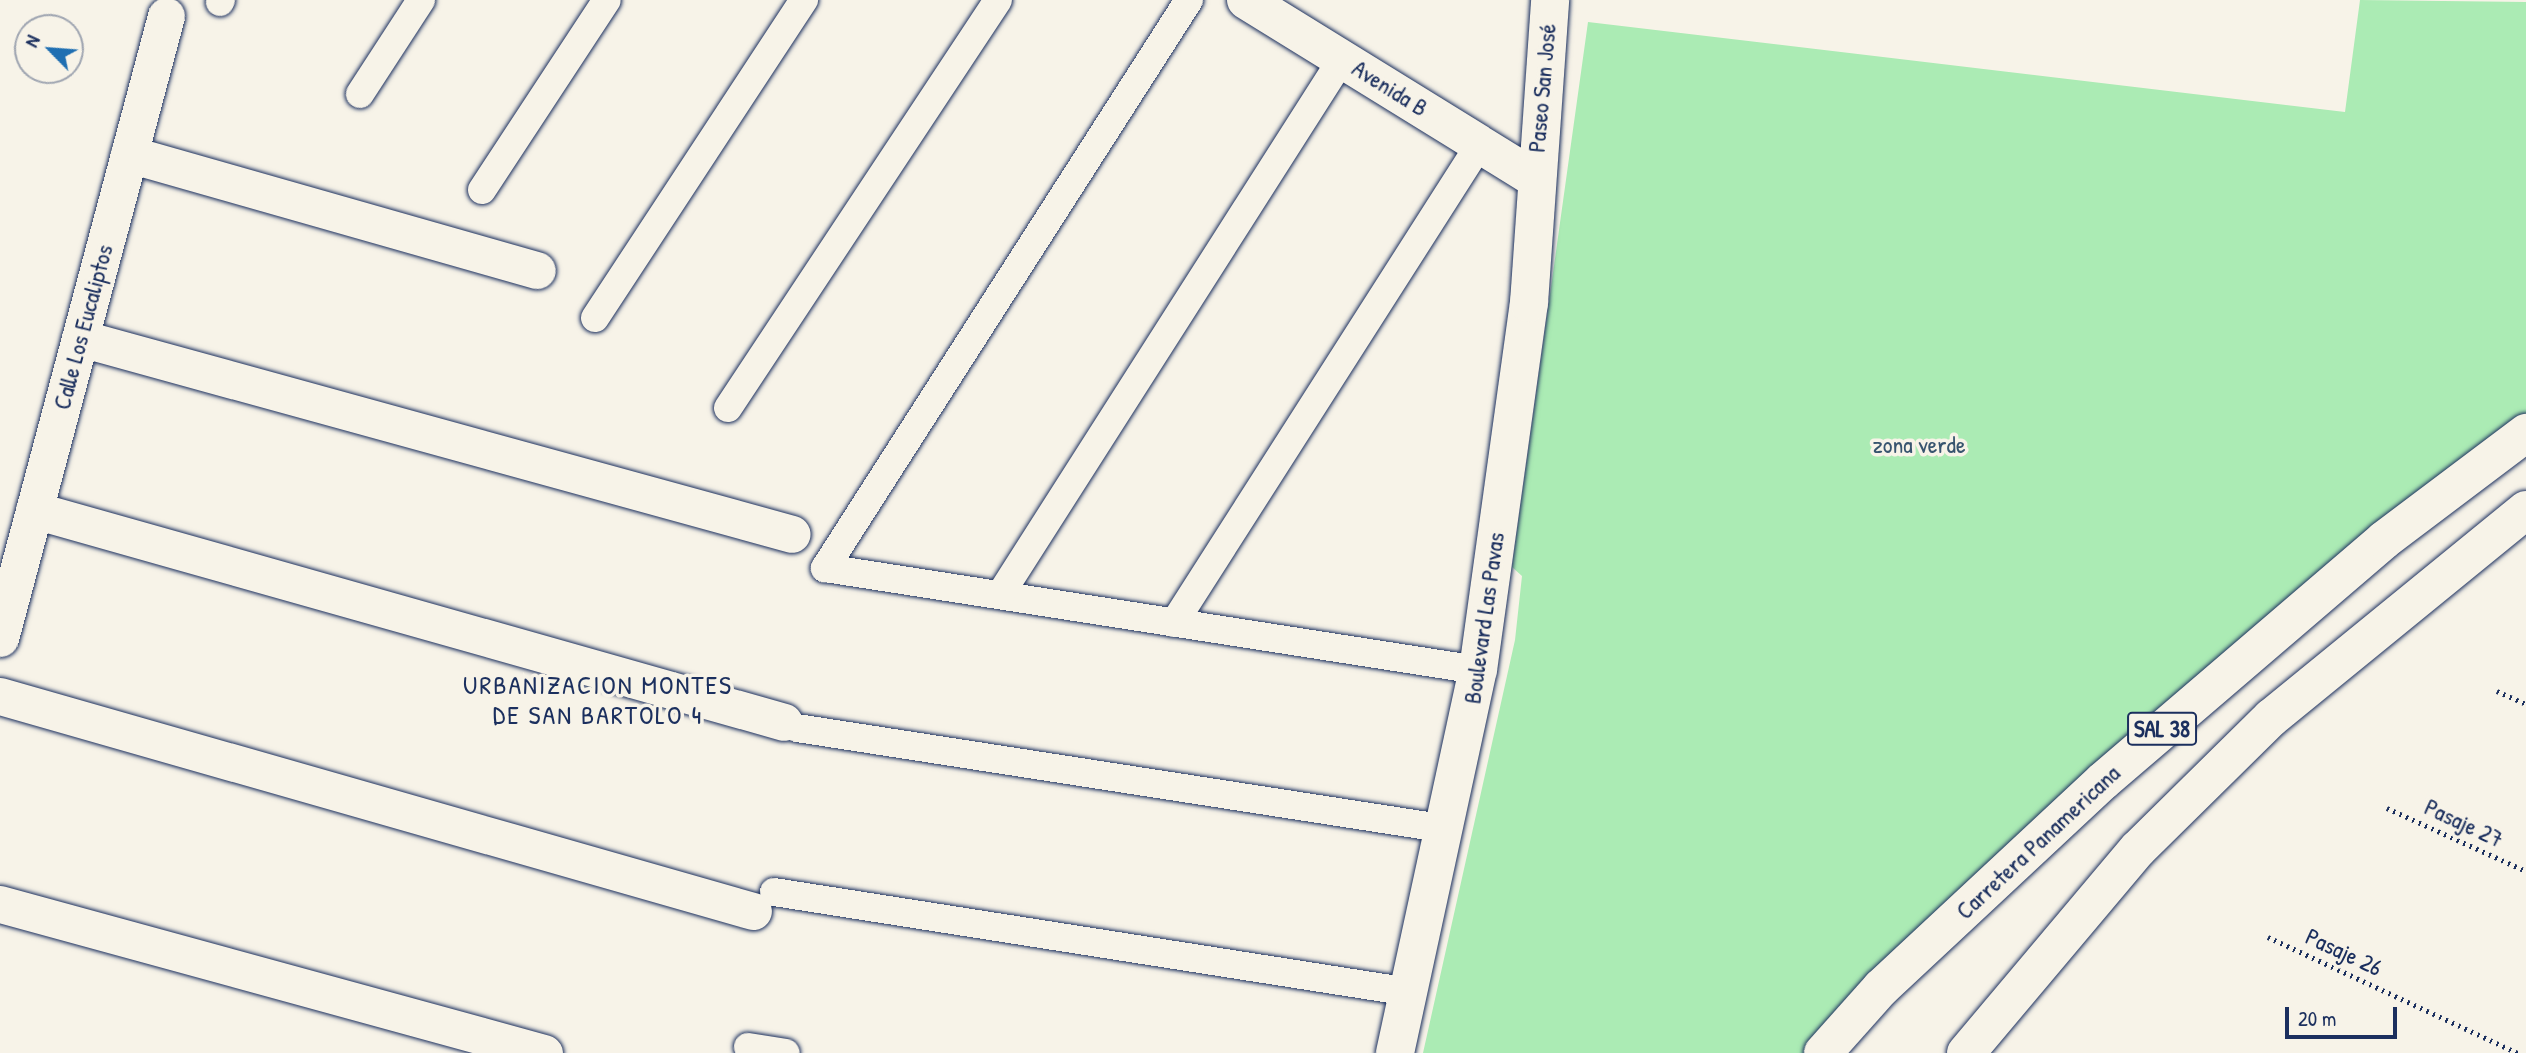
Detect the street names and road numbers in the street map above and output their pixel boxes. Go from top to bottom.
street label: Paseo San José [1522,22,1562,154]
street label: Avenida B [1347,54,1433,122]
street label: Calle Los Eucaliptos [47,241,119,413]
street label: Boulevard Las Pavas [1458,530,1510,706]
road number: SAL 38 [2127,709,2197,748]
street label: Carretera Panamericana [1950,759,2126,925]
street label: Pasaje 27 [2420,792,2508,854]
street label: Pasaje 26 [2301,922,2387,982]

